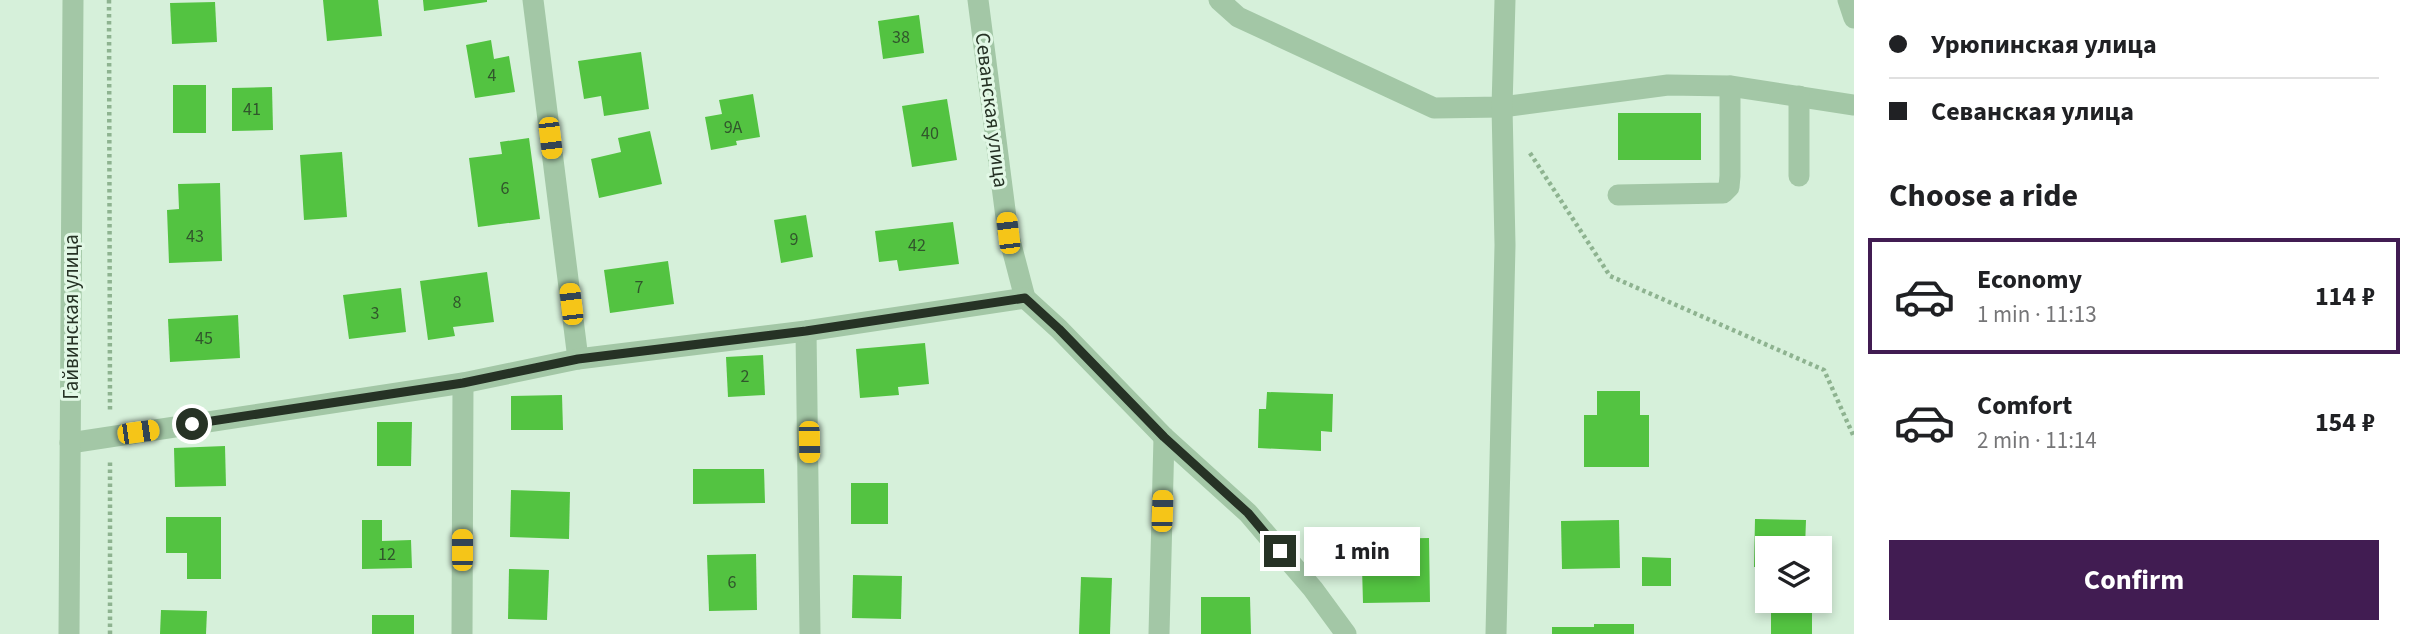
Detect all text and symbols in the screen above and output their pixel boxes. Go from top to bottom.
house number: 38 [892,25,910,50]
text: Урюпинская улица [1931,26,2157,63]
street label: Севанская улица [968,31,1016,189]
house number: 4 [488,63,497,88]
text: Севанская улица [1931,93,2134,130]
house number: 41 [243,97,261,122]
house number: 9А [724,115,743,140]
car [538,116,563,160]
house number: 40 [921,121,939,146]
text: Choose a ride [1889,173,2078,219]
house number: 6 [501,176,510,201]
car [996,211,1021,255]
house number: 43 [186,224,204,249]
house number: 9 [790,227,799,252]
house number: 42 [908,233,926,258]
street label: Гайвинская улица [56,234,86,400]
text: Economy [1977,261,2082,298]
icon: car [1893,265,1956,328]
house number: 7 [635,275,644,300]
text: 114 ₽ [2315,278,2375,315]
car [559,282,584,326]
house number: 8 [453,290,462,315]
text: 1 min · 11:13 [1977,298,2097,331]
house number: 3 [371,301,380,326]
house number: 45 [195,326,213,351]
house number: 2 [741,364,750,389]
text: Comfort [1977,387,2072,424]
icon: car [1893,391,1956,454]
text: 154 ₽ [2315,404,2375,441]
route start [176,408,208,440]
car [116,419,161,445]
car [799,421,820,463]
text: 2 min · 11:14 [1977,424,2097,457]
car [1151,490,1174,532]
callout: 1 min [1304,526,1420,576]
car [452,529,473,571]
route end [1264,535,1296,567]
text: 1 min [1334,535,1390,568]
map controls [1755,536,1832,613]
button: layers [1755,536,1832,613]
button: Confirm [1889,540,2379,620]
house number: 12 [378,542,396,567]
house number: 6 [728,570,737,595]

